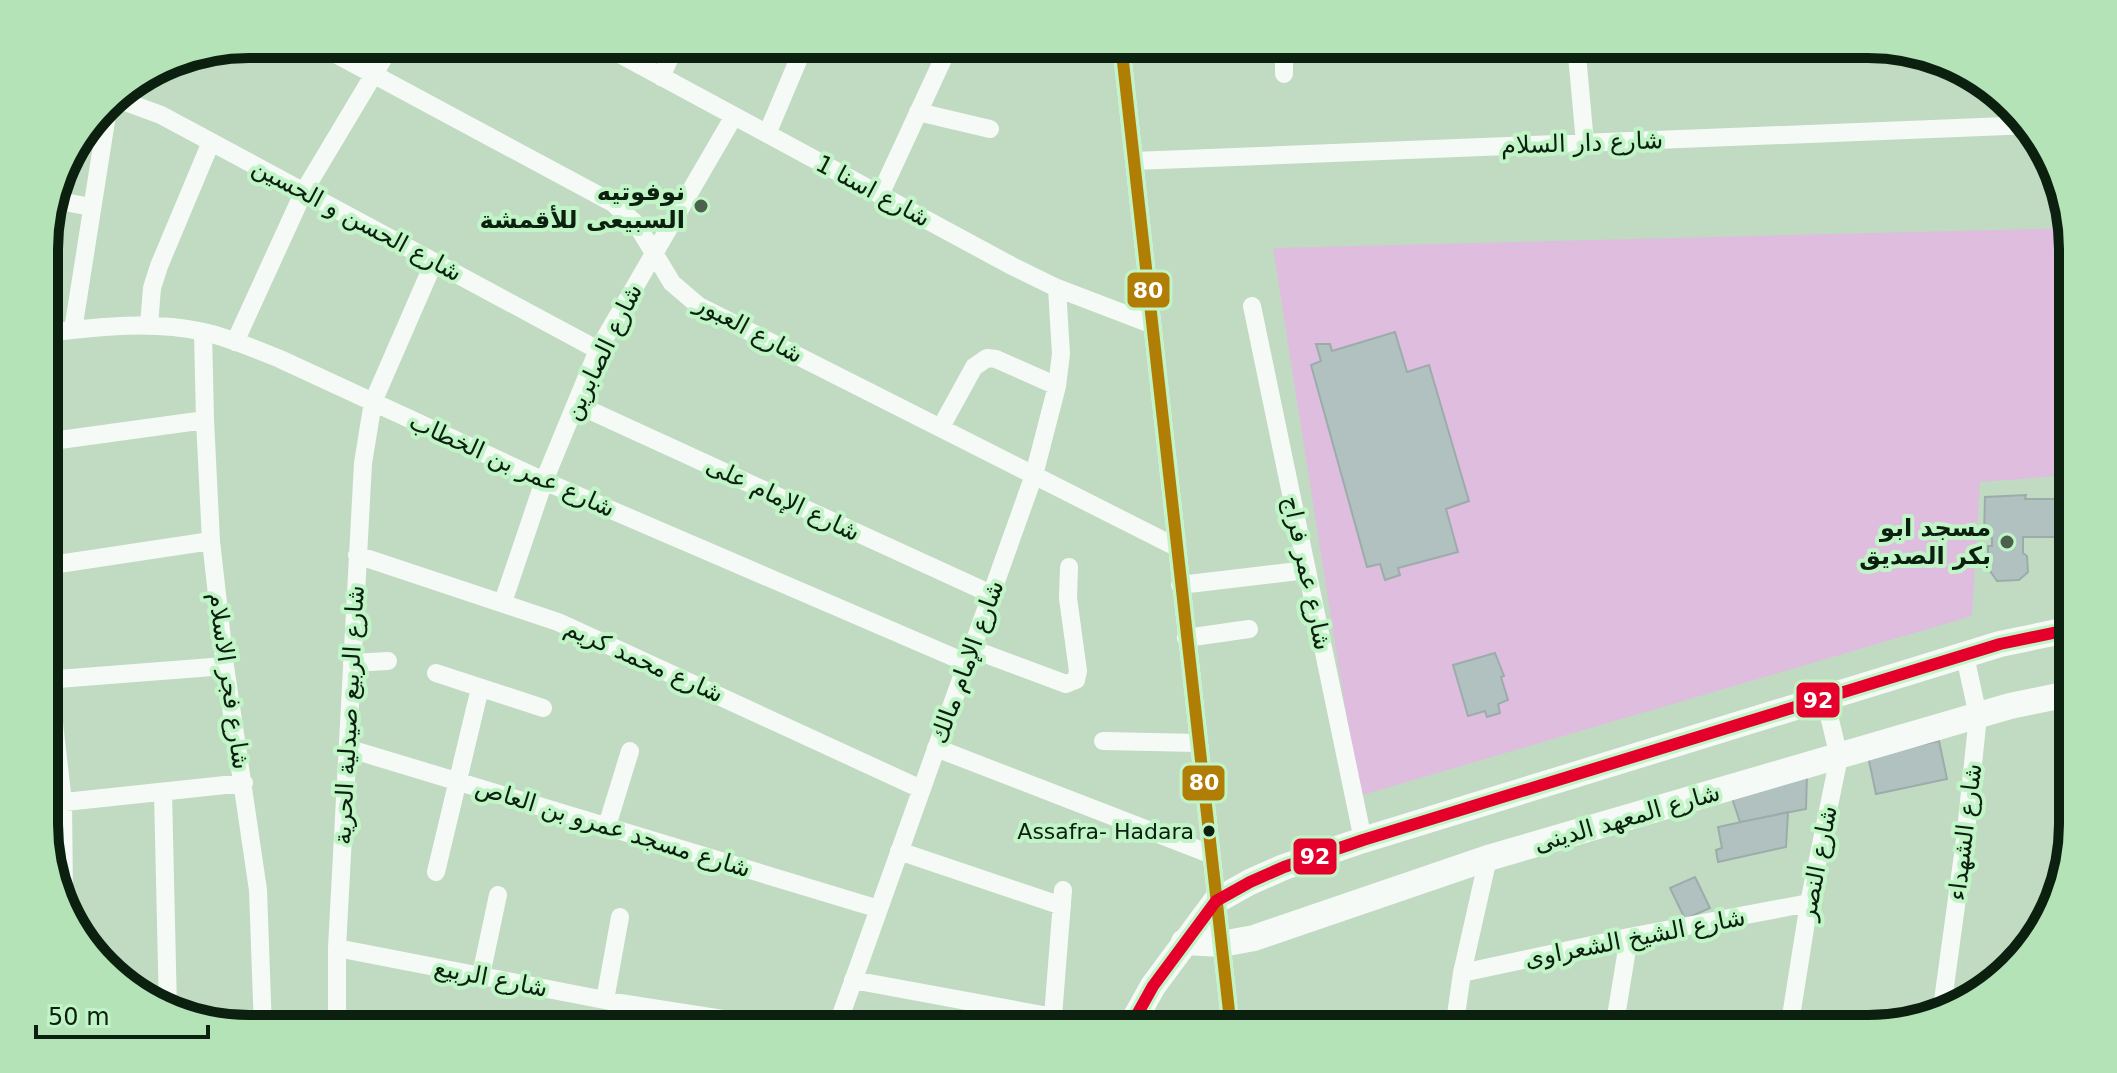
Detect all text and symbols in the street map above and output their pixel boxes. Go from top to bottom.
street label: شارع دار السلام [1501,126,1663,160]
street label: شارع اسنا 1 [811,149,935,233]
street label: شارع الحسن و الحسين [247,153,467,287]
place label: نوفوتيه السبيعى للأقمشة [480,178,685,234]
marker: نوفوتيه السبيعى للأقمشة [692,197,710,215]
line badge: 80 [1126,271,1171,309]
text: 80 [1133,278,1163,303]
street label: شارع الصابرين [558,279,648,425]
street label: شارع العبور [690,289,808,369]
street label: شارع عمر بن الخطاب [405,407,619,523]
street label: شارع الإمام على [702,451,864,547]
street label: شارع عمر فراج [1277,493,1337,653]
place label: مسجد ابو بكر الصديق [1859,514,1991,570]
marker: مسجد ابو بكر الصديق [1998,533,2016,551]
street label: شارع الإمام مالك [924,577,1010,747]
street label: شارع الربيع صيدلية الحرية [328,584,370,846]
street label: شارع فجر الاسلام [203,591,255,771]
street label: شارع محمد كريم [560,613,728,709]
line badge: 92 [1795,681,1841,719]
text: 92 [1803,688,1833,713]
street label: شارع الشهداء [1943,762,1987,902]
line badge: 80 [1181,764,1226,802]
text: 80 [1189,770,1219,795]
street label: شارع مسجد عمرو بن العاص [472,773,754,883]
street label: شارع المعهد الدينى [1531,778,1723,858]
street label: شارع النصر [1793,803,1843,924]
place label: Assafra- Hadara [1017,819,1194,844]
marker: Assafra- Hadara [1201,823,1217,839]
line badge: 92 [1292,837,1338,876]
text: 92 [1300,844,1330,869]
street label: شارع الشيخ الشعراوى [1522,903,1748,973]
street label: شارع الربيع [432,953,550,1003]
scale bar [36,989,208,1039]
text: 50 m [48,1003,110,1031]

